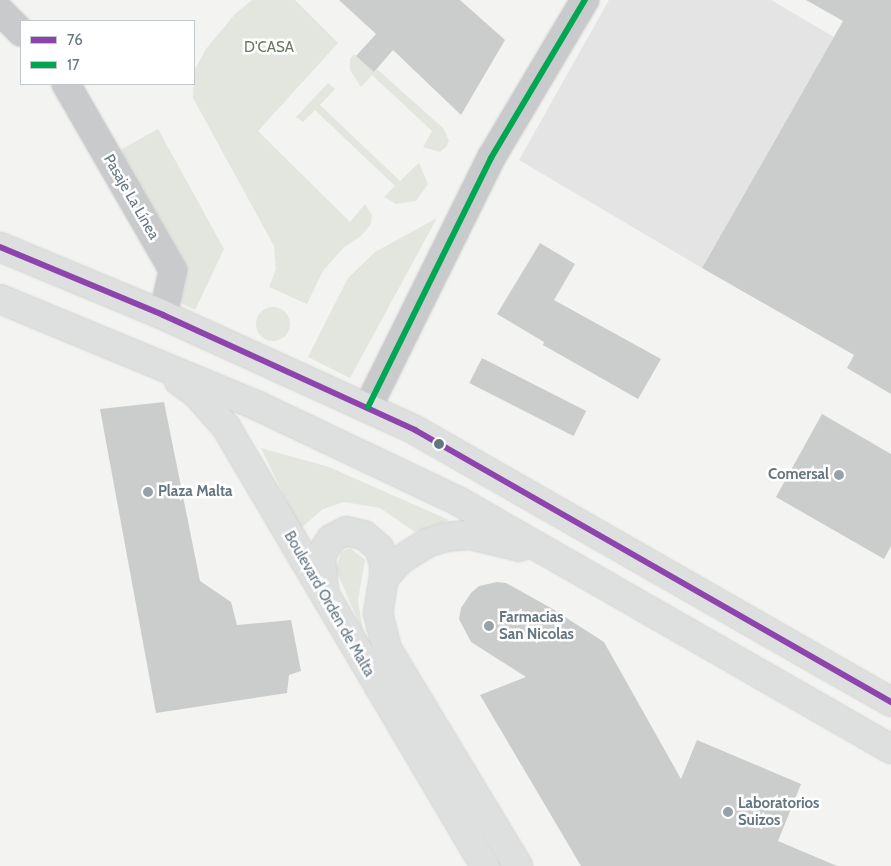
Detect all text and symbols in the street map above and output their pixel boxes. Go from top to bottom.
legend [20,20,195,85]
text: 76 [67,31,83,49]
park label: D'CASA [244,39,294,57]
text: 17 [67,56,79,74]
street label: Pasaje La Línea [99,151,163,243]
unlabelled marker [434,439,444,449]
place label: Comersal [768,466,829,484]
marker: Comersal [833,469,845,481]
place label: Plaza Malta [158,483,233,501]
marker: Plaza Malta [142,486,154,498]
street label: Boulevard Orden de Malta [280,528,378,680]
place label: Farmacias San Nicolas [499,608,574,643]
marker: Farmacias San Nicolas [483,620,495,632]
place label: Laboratorios Suizos [738,794,819,829]
marker: Laboratorios Suizos [722,806,734,818]

